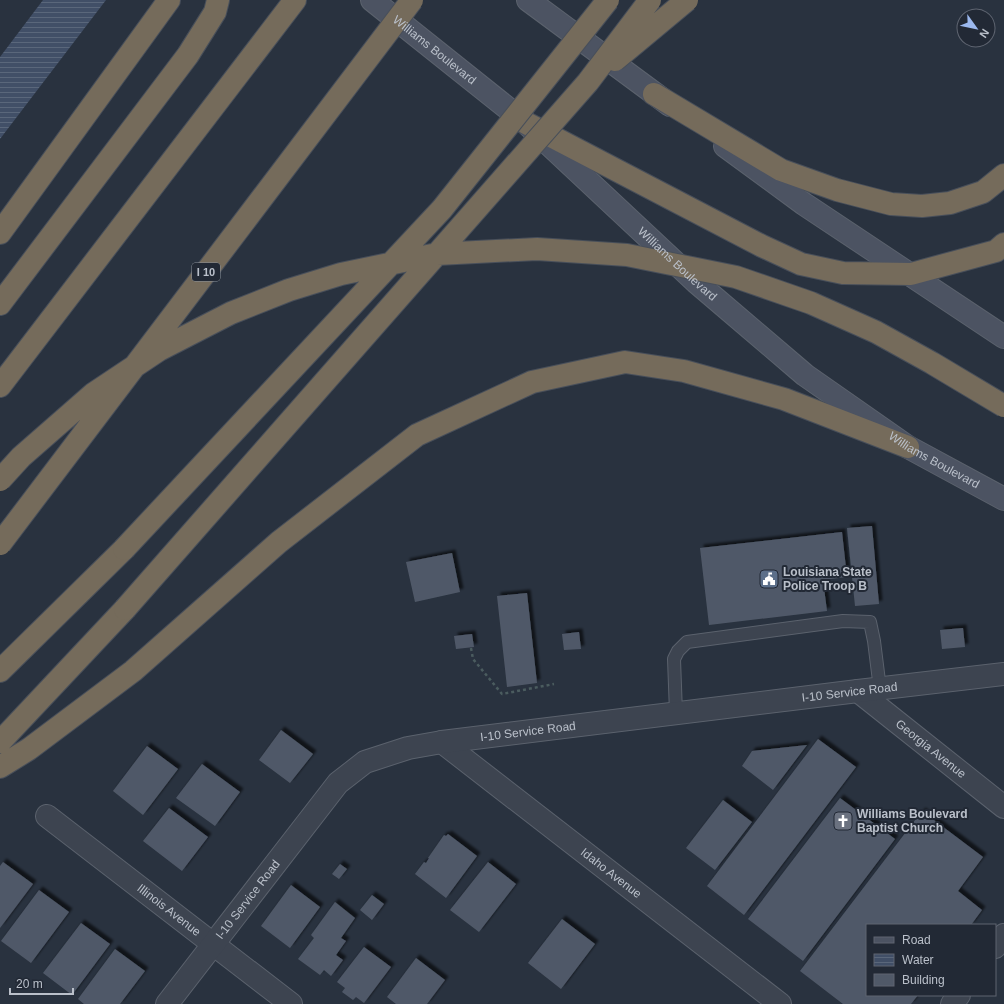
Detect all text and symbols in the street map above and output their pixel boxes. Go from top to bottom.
north arrow [956,8,996,48]
street label: Williams Boulevard [390,13,479,87]
text: N [977,27,992,40]
street label: Williams Boulevard [635,224,720,304]
road number: I 10 [192,263,220,281]
street label: Williams Boulevard [886,429,982,491]
place label: Louisiana State Police Troop B [783,565,872,593]
public building icon: Louisiana State Police Troop B [758,568,780,590]
street label: I-10 Service Road [801,679,898,705]
street label: Georgia Avenue [893,717,969,781]
street label: I-10 Service Road [479,719,577,744]
place label: Williams Boulevard Baptist Church [857,807,968,835]
church icon: Williams Boulevard Baptist Church [832,810,854,832]
street label: Idaho Avenue [578,845,645,901]
street label: I-10 Service Road [213,857,283,942]
street label: Illinois Avenue [134,881,204,939]
legend [866,924,996,996]
text: Road [902,933,931,947]
text: Water [902,953,934,967]
scale bar [10,970,73,996]
text: Building [902,973,945,987]
text: 20 m [16,977,43,991]

